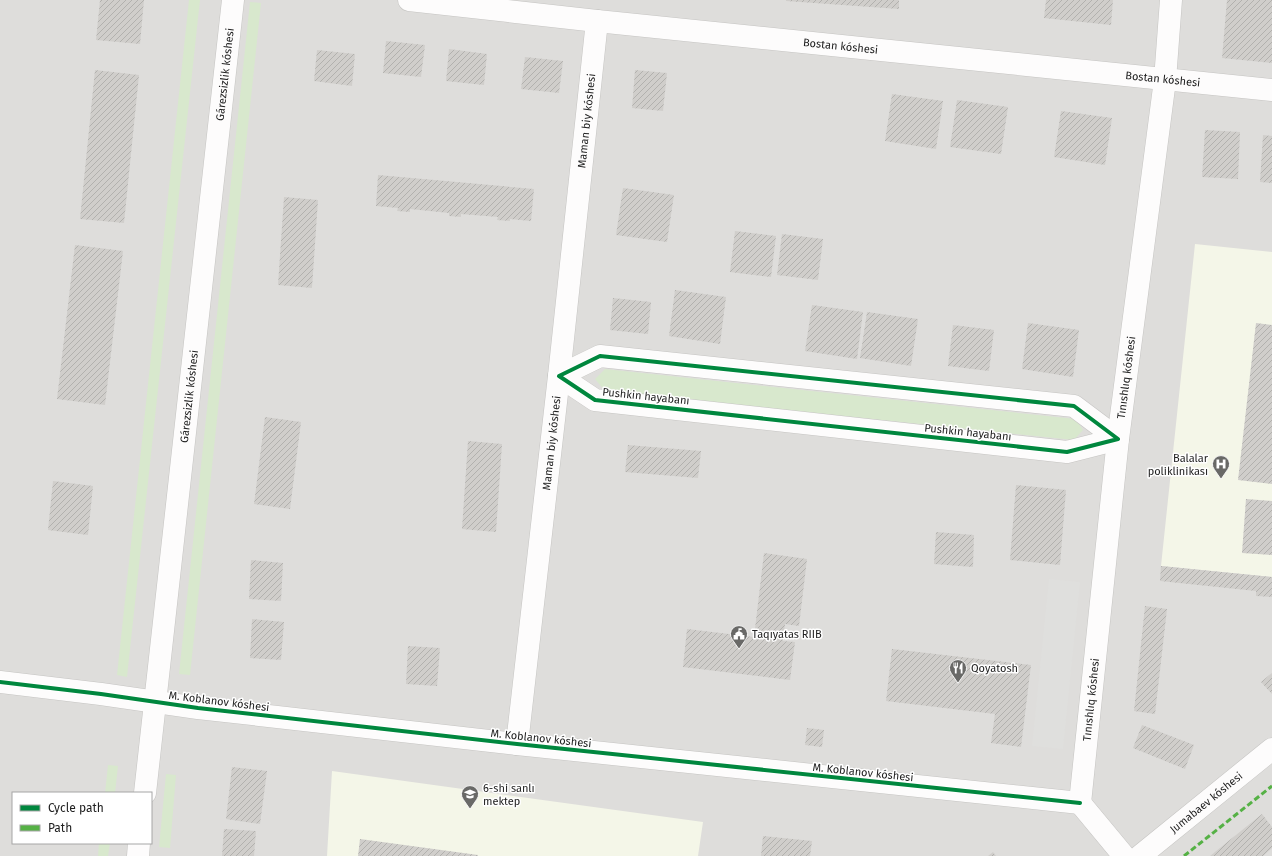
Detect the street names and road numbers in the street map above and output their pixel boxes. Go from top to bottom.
street label: Gárezsizlik kóshesi [214,27,237,122]
street label: Bostan kóshesi [802,36,879,57]
street label: Bostan kóshesi [1125,69,1201,90]
street label: Maman biy kóshesi [575,73,598,169]
street label: Tınıshlıq kóshesi [1115,335,1138,420]
street label: Gárezsizlik kóshesi [178,349,201,444]
street label: Pushkin hayabanı [602,385,690,408]
street label: Maman biy kóshesi [540,395,564,491]
street label: Pushkin hayabanı [924,421,1012,444]
street label: Tınıshlıq kóshesi [1081,658,1102,742]
street label: M. Koblanov kóshesi [168,689,270,714]
street label: M. Koblanov kóshesi [490,727,592,750]
street label: M. Koblanov kóshesi [812,761,914,784]
street label: Jumabaev kóshesi [1167,770,1245,836]

